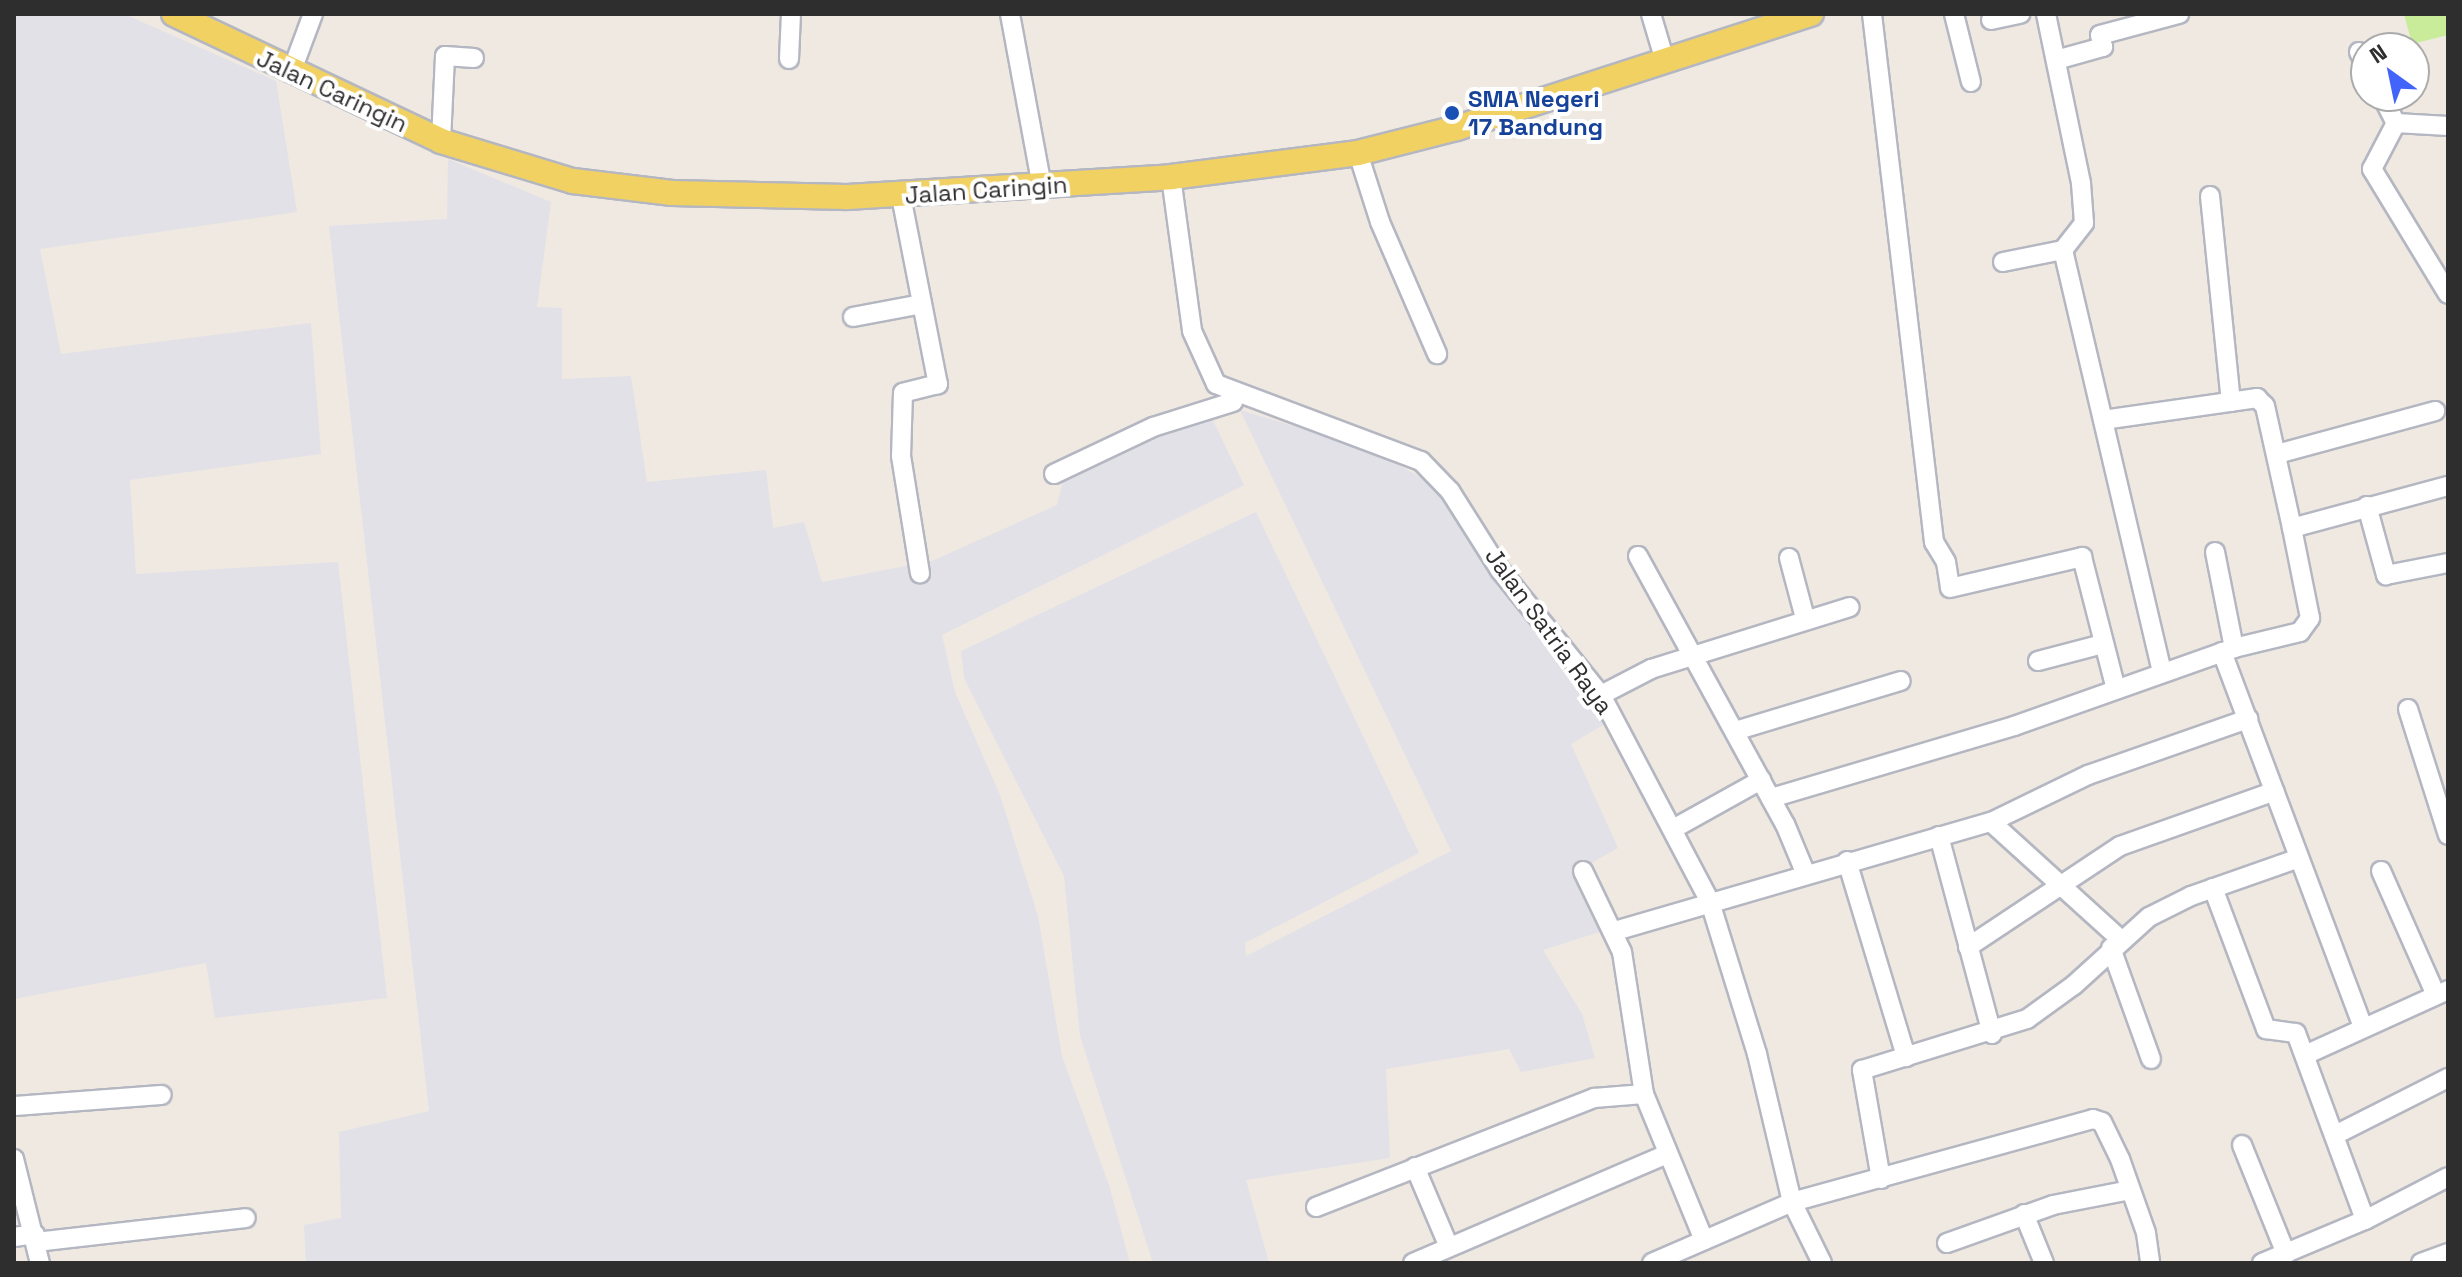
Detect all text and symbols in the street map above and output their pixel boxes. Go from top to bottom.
north arrow [2350,32,2430,112]
text: N [2364,38,2392,69]
street label: Jalan Caringin [252,44,412,138]
place label: SMA Negeri 17 Bandung [1468,85,1603,141]
marker: SMA Negeri 17 Bandung [1443,104,1461,122]
street label: Jalan Caringin [904,170,1068,210]
street label: Jalan Satria Raya [1479,542,1619,720]

